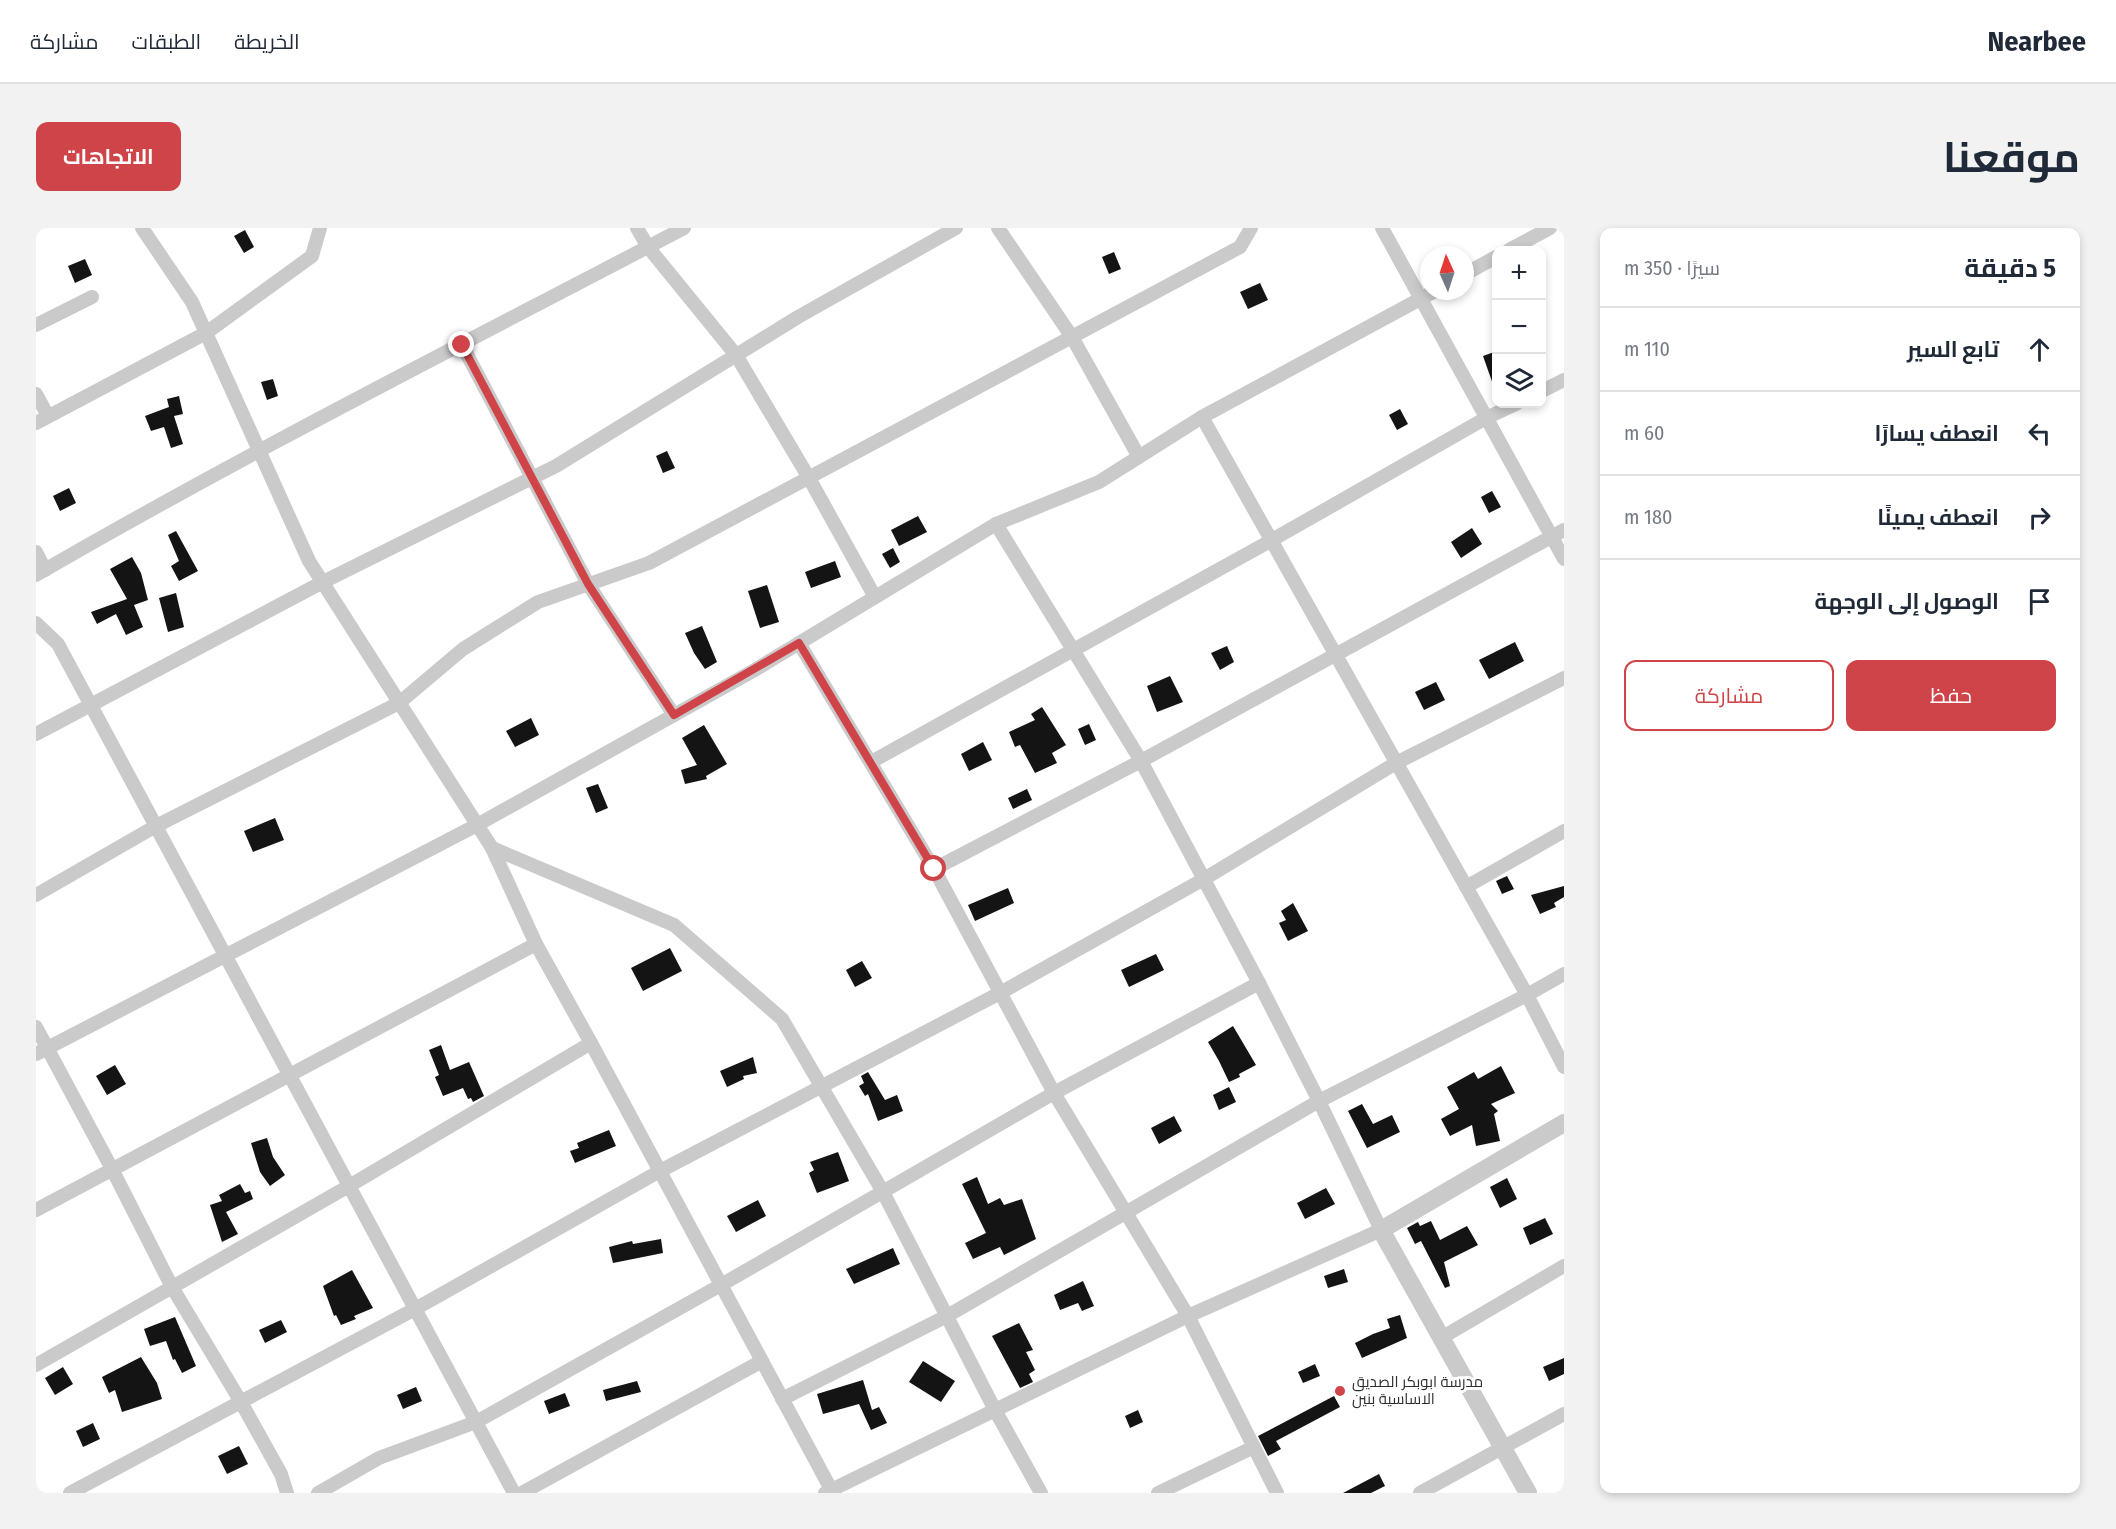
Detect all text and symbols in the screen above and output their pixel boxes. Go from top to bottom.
text: Nearbee [1987,25,2086,58]
text: مشاركة [30,29,99,55]
text: الطبقات [132,29,201,55]
text: الخريطة [234,29,300,55]
button: الاتجاهات [36,122,181,191]
text: موقعنا [1943,133,2080,183]
north arrow [1420,246,1474,300]
map controls [1492,246,1546,408]
button: + [1492,246,1546,300]
text: 5 دقيقة [1964,253,2056,284]
text: سيرًا · 350 m [1624,256,1720,280]
button: − [1492,300,1546,354]
route end [448,331,474,357]
icon: ahead [2023,333,2056,366]
text: تابع السير [1907,336,1999,363]
text: 110 m [1624,337,1670,361]
button: layers [1492,354,1546,408]
icon: left [2023,417,2056,450]
text: انعطف يسارًا [1874,420,1999,447]
text: 60 m [1624,421,1664,445]
icon: right [2023,501,2056,534]
text: انعطف يمينًا [1877,504,1999,531]
text: 180 m [1624,505,1672,529]
icon: arrive [2023,585,2056,618]
text: الوصول إلى الوجهة [1815,588,1999,615]
button: مشاركة [1624,660,1834,731]
button: حفظ [1846,660,2056,731]
route start [920,855,946,881]
place label: مدرسة ابوبكر الصديق الاساسية بنين [1352,1373,1483,1409]
marker: مدرسة ابوبكر الصديق الاساسية بنين [1333,1384,1347,1398]

